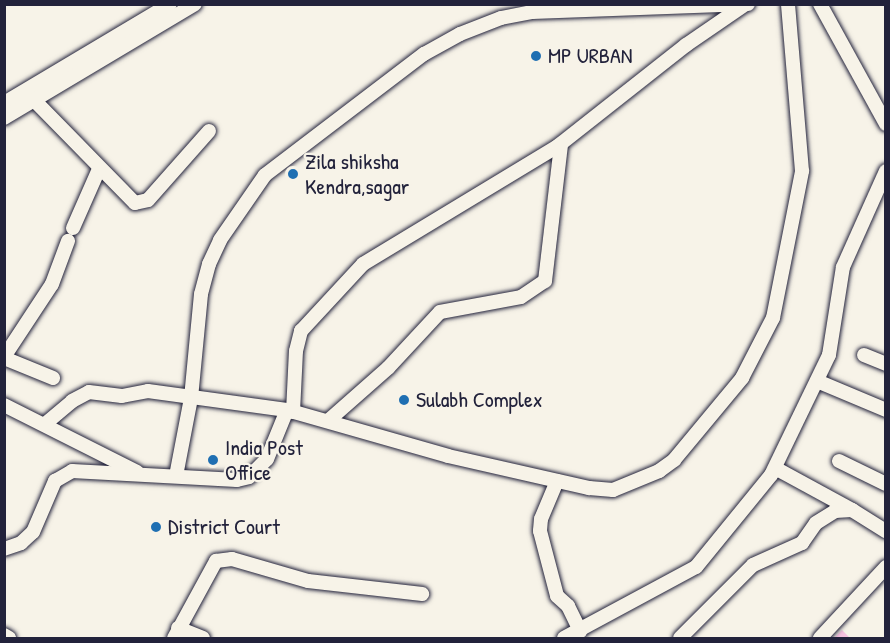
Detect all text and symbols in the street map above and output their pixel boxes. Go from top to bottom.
place label: MP URBAN [548,43,632,69]
marker: MP URBAN [529,49,543,63]
place label: Zila shiksha Kendra,sagar [305,148,409,200]
marker: Zila shiksha Kendra,sagar [286,167,300,181]
place label: Sulabh Complex [416,387,542,413]
marker: Sulabh Complex [397,393,411,407]
place label: India Post Office [225,434,303,486]
marker: India Post Office [206,453,220,467]
place label: District Court [168,514,280,540]
marker: District Court [149,520,163,534]

